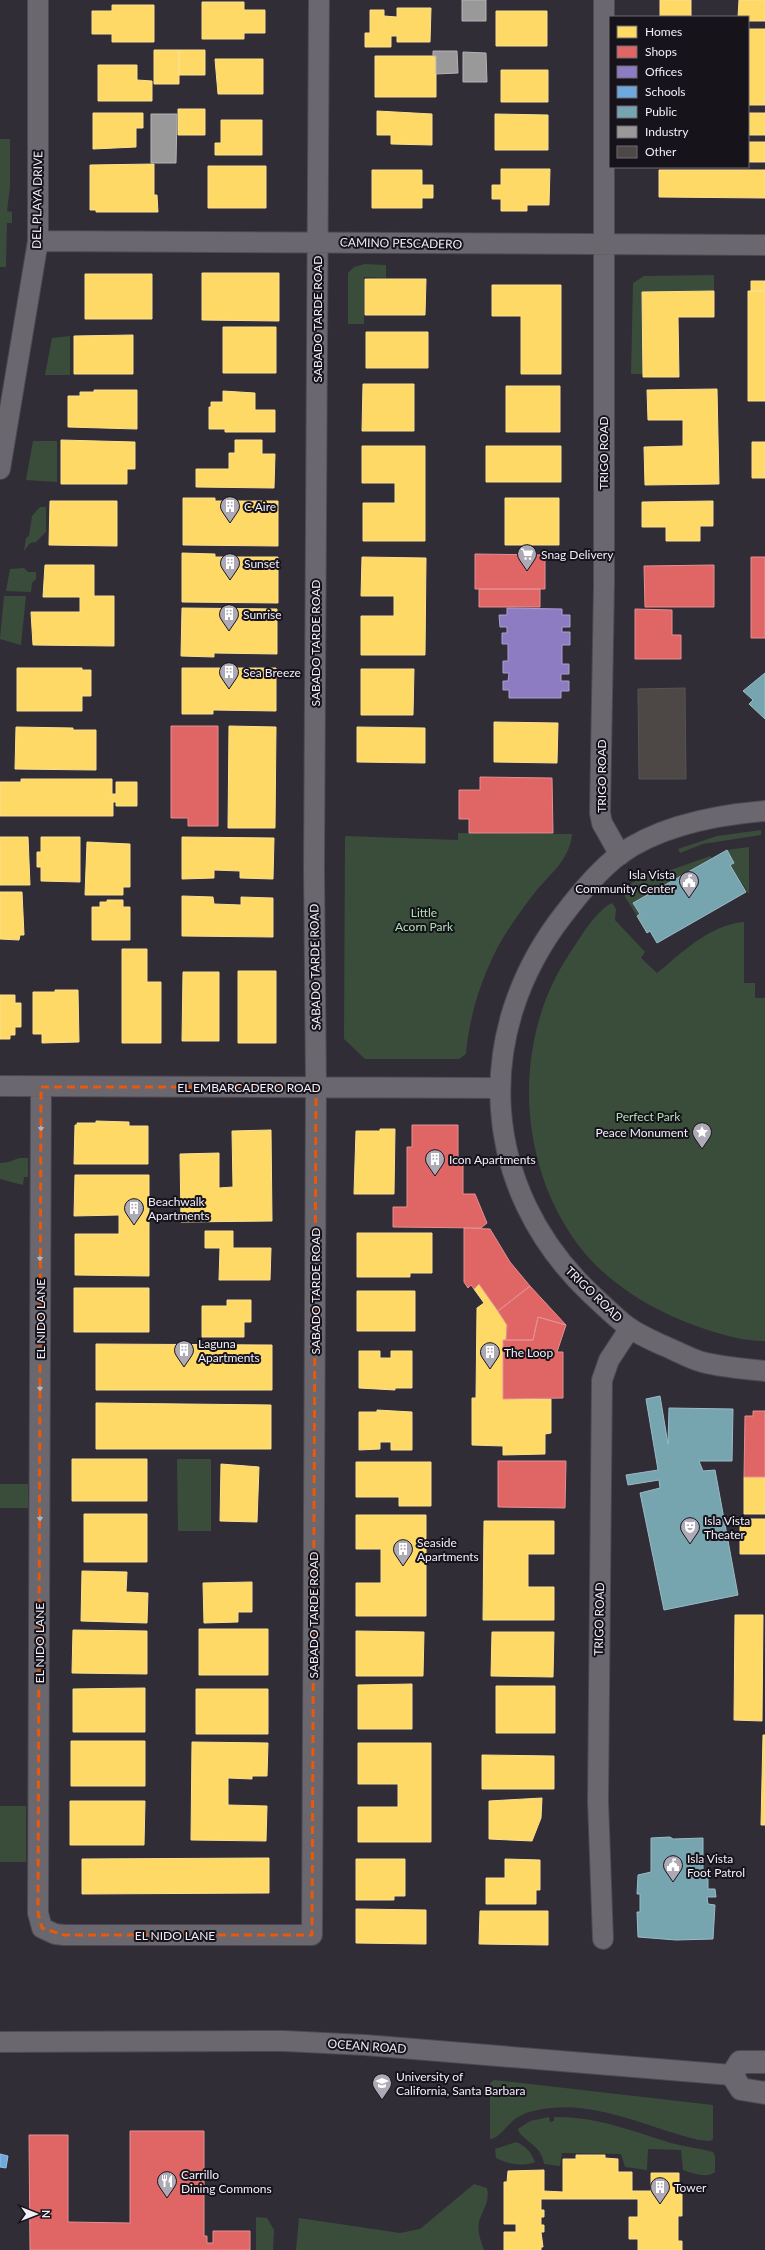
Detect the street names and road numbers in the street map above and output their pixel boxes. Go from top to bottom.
street label: DEL PLAYA DRIVE [29,151,45,249]
street label: CAMINO PESCADERO [340,234,463,252]
street label: SABADO TARDE ROAD [310,256,325,382]
street label: TRIGO ROAD [596,416,611,490]
street label: SABADO TARDE ROAD [308,580,323,706]
street label: TRIGO ROAD [594,739,609,813]
street label: SABADO TARDE ROAD [306,903,324,1031]
street label: EL EMBARCADERO ROAD [177,1080,321,1095]
street label: SABADO TARDE ROAD [308,1228,323,1354]
street label: TRIGO ROAD [562,1263,626,1325]
street label: EL NIDO LANE [33,1279,48,1359]
street label: SABADO TARDE ROAD [306,1552,321,1678]
street label: TRIGO ROAD [591,1582,607,1656]
street label: EL NIDO LANE [32,1603,47,1683]
street label: EL NIDO LANE [135,1928,215,1943]
street label: OCEAN ROAD [327,2036,407,2056]

